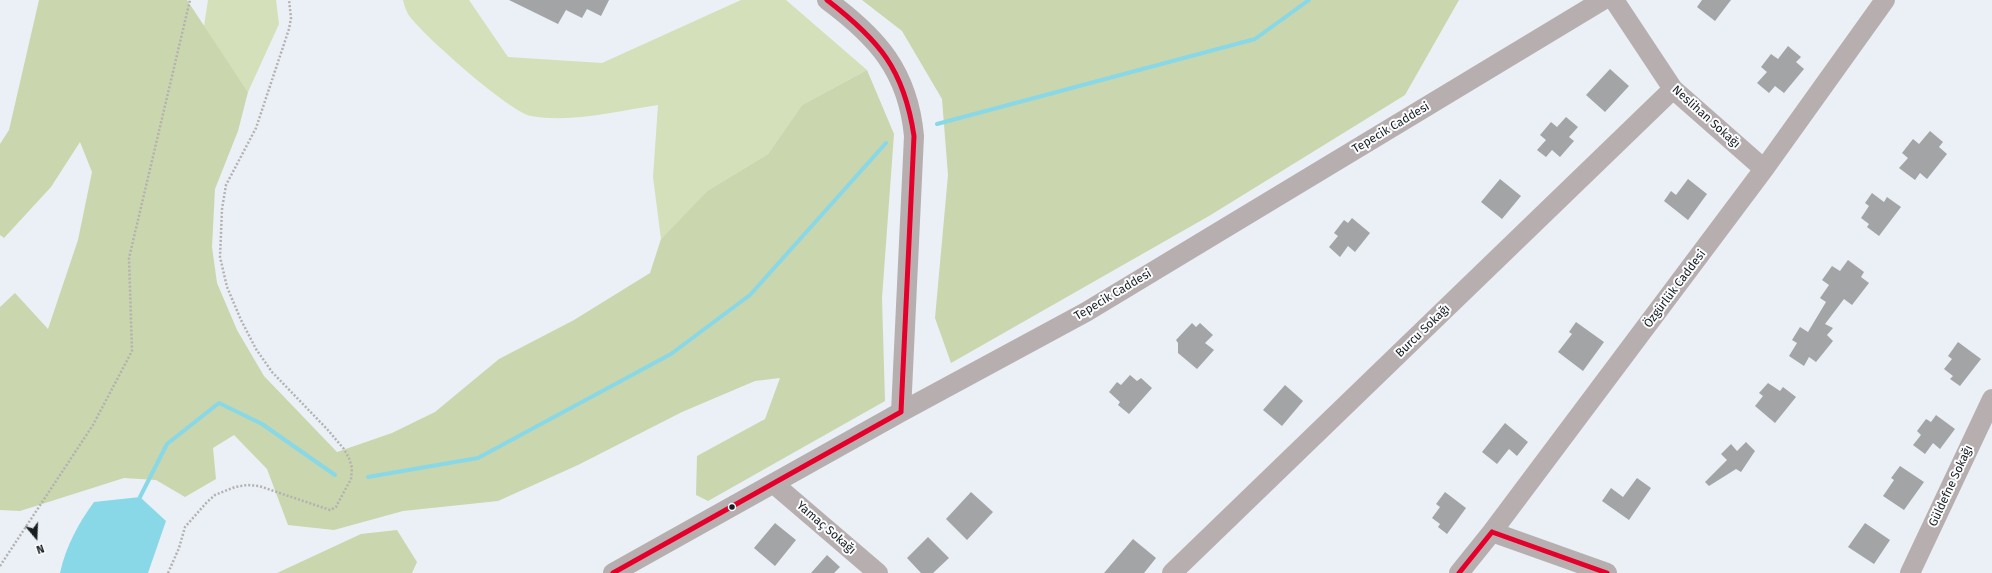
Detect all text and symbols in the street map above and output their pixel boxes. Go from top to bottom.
street label: Neslihan Sokağı [1669,83,1743,151]
street label: Tepecik Caddesi [1350,99,1432,157]
street label: Özgürlük Caddesi [1641,247,1709,331]
street label: Tepecik Caddesi [1072,266,1154,324]
street label: Burcu Sokağı [1393,302,1453,360]
street label: Güldefne Sokağı [1926,443,1976,529]
street label: Yamaç Sokağı [794,498,858,558]
unlabelled marker [727,502,737,512]
north arrow [16,517,56,557]
text: N [35,541,46,556]

